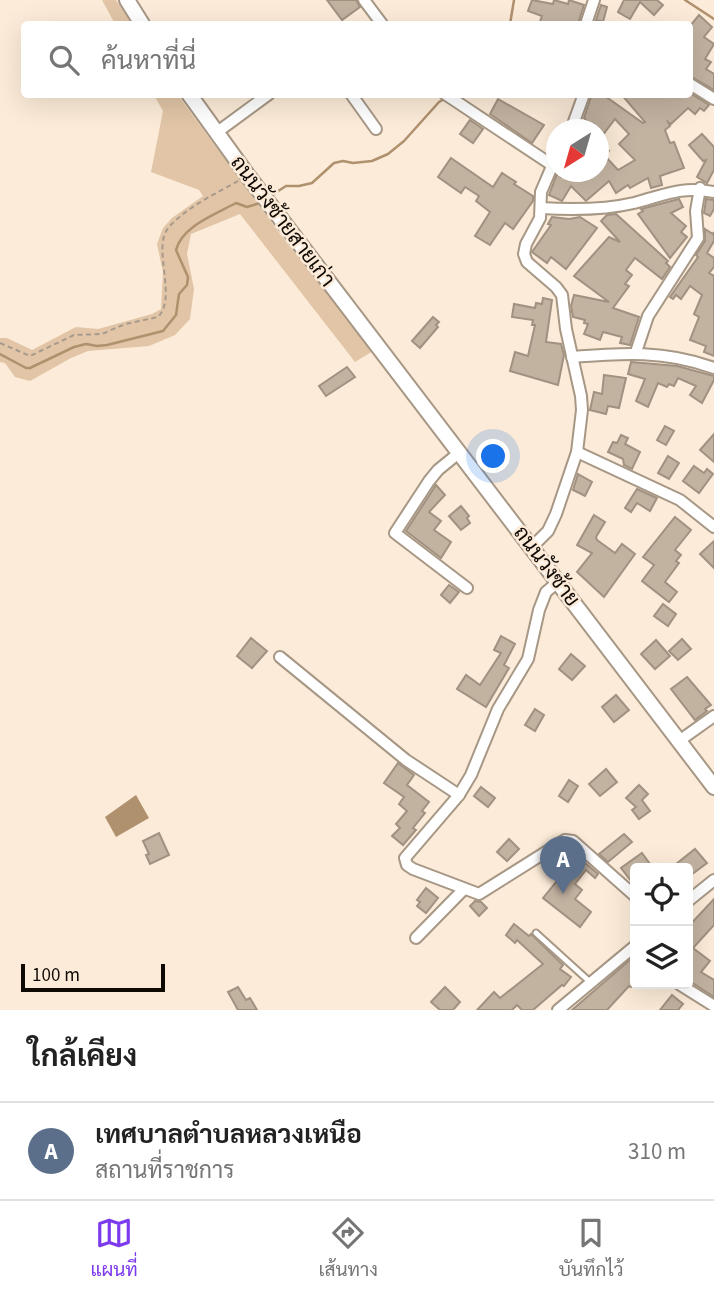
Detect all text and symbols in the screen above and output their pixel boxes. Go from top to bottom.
search box [21,21,693,98]
icon: search [45,41,83,79]
text: ค้นหาที่นี่ [101,42,196,79]
north arrow [546,119,609,182]
street label: ถนนวังซ้ายสายเก่า [224,149,342,293]
your location [476,439,510,473]
street label: ถนนวังซ้าย [507,519,587,613]
pin: A [540,836,586,894]
map controls [630,863,693,989]
button: locate [630,863,693,926]
button: layers [630,926,693,989]
scale bar [21,961,164,993]
text: 100 m [32,962,80,989]
text: ใกล้เคียง [28,1035,137,1078]
text: เทศบาลตำบลหลวงเหนือ [95,1116,362,1153]
text: A [44,1135,58,1168]
text: 310 m [628,1135,686,1168]
text: สถานที่ราชการ [95,1154,234,1187]
tab: แผนที่ [90,1214,138,1284]
tab: เส้นทาง [319,1214,378,1284]
tab: บันทึกไว้ [559,1214,624,1284]

